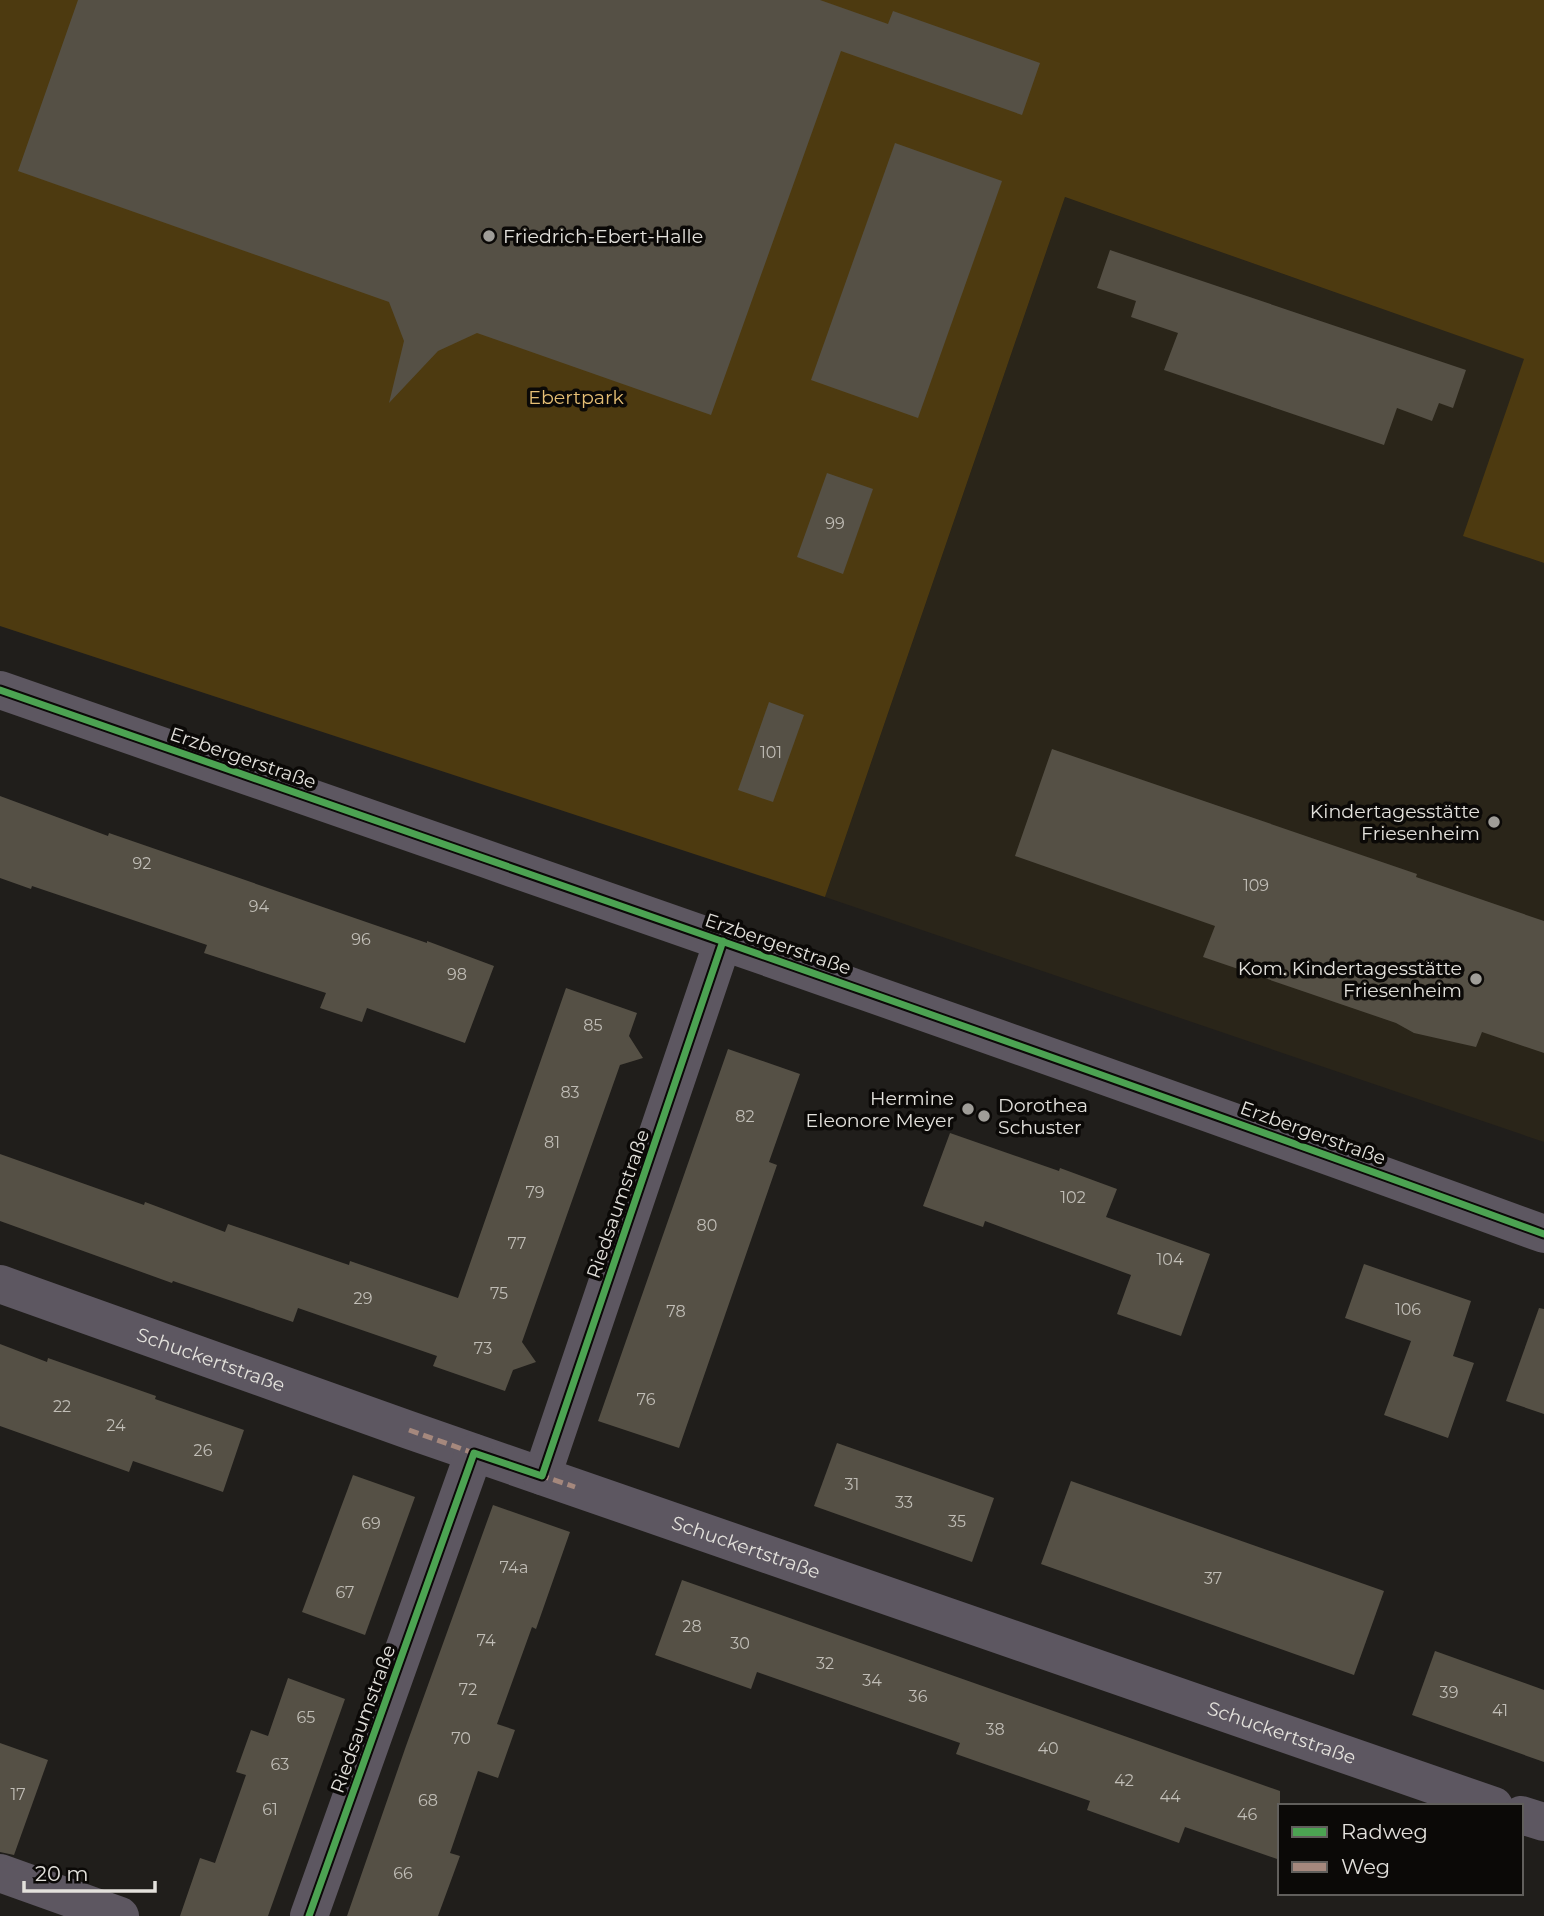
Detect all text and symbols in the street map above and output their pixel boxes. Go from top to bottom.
place label: Friedrich-Ebert-Halle [503,225,703,248]
marker: Friedrich-Ebert-Halle [481,228,497,244]
park label: Ebertpark [528,386,624,409]
house number: 99 [825,514,845,533]
street label: Erzbergerstraße [167,722,319,794]
house number: 101 [760,743,782,762]
place label: Kindertagesstätte Friesenheim [1310,800,1480,845]
marker: Kindertagesstätte Friesenheim [1486,814,1502,830]
house number: 92 [133,854,151,873]
house number: 109 [1243,876,1269,895]
house number: 94 [249,897,270,916]
street label: Erzbergerstraße [702,908,854,980]
house number: 96 [351,930,371,949]
place label: Kom. Kindertagesstätte Friesenheim [1238,957,1462,1002]
house number: 98 [447,965,467,984]
marker: Kom. Kindertagesstätte Friesenheim [1468,971,1484,987]
house number: 85 [583,1016,603,1035]
house number: 83 [560,1083,580,1102]
place label: Hermine Eleonore Meyer [806,1087,954,1132]
place label: Dorothea Schuster [998,1094,1088,1139]
street label: Erzbergerstraße [1237,1096,1389,1170]
marker: Hermine Eleonore Meyer [960,1101,976,1117]
house number: 82 [735,1107,755,1126]
marker: Dorothea Schuster [976,1108,992,1124]
street label: Riedsaumstraße [582,1127,654,1281]
house number: 81 [544,1133,560,1152]
house number: 79 [525,1183,545,1202]
house number: 102 [1060,1188,1086,1207]
house number: 80 [697,1216,717,1235]
house number: 77 [508,1234,526,1253]
house number: 104 [1157,1250,1184,1269]
house number: 75 [490,1284,508,1303]
house number: 29 [354,1289,372,1308]
house number: 106 [1395,1300,1421,1319]
house number: 78 [666,1302,686,1321]
street label: Schuckertstraße [134,1322,288,1396]
house number: 73 [474,1339,492,1358]
house number: 76 [637,1390,656,1409]
house number: 22 [53,1397,71,1416]
house number: 24 [106,1416,126,1435]
house number: 26 [194,1441,213,1460]
house number: 31 [845,1475,859,1494]
house number: 33 [895,1493,913,1512]
street label: Schuckertstraße [669,1510,823,1583]
house number: 35 [948,1512,966,1531]
house number: 69 [361,1514,381,1533]
house number: 74a [500,1558,528,1577]
house number: 37 [1204,1569,1222,1588]
house number: 67 [335,1583,355,1602]
house number: 28 [682,1617,702,1636]
house number: 74 [477,1631,496,1650]
house number: 30 [730,1634,750,1653]
street label: Riedsaumstraße [326,1642,400,1796]
house number: 32 [816,1654,834,1673]
house number: 34 [862,1671,882,1690]
house number: 72 [459,1680,477,1699]
house number: 39 [1440,1683,1458,1702]
house number: 36 [909,1687,928,1706]
street label: Schuckertstraße [1204,1696,1359,1769]
house number: 41 [1492,1701,1508,1720]
house number: 65 [297,1708,315,1727]
house number: 38 [985,1720,1005,1739]
house number: 70 [451,1729,471,1748]
house number: 40 [1037,1739,1059,1758]
house number: 63 [271,1755,289,1774]
house number: 42 [1114,1771,1134,1790]
house number: 17 [10,1785,26,1804]
house number: 44 [1159,1787,1181,1806]
house number: 68 [418,1791,438,1810]
house number: 61 [262,1800,278,1819]
legend [1278,1804,1523,1895]
house number: 46 [1237,1805,1257,1824]
text: Radweg [1341,1819,1428,1844]
scale bar [24,1850,156,1894]
text: Weg [1341,1854,1390,1879]
text: 20 m [35,1861,89,1886]
house number: 66 [393,1864,413,1883]

